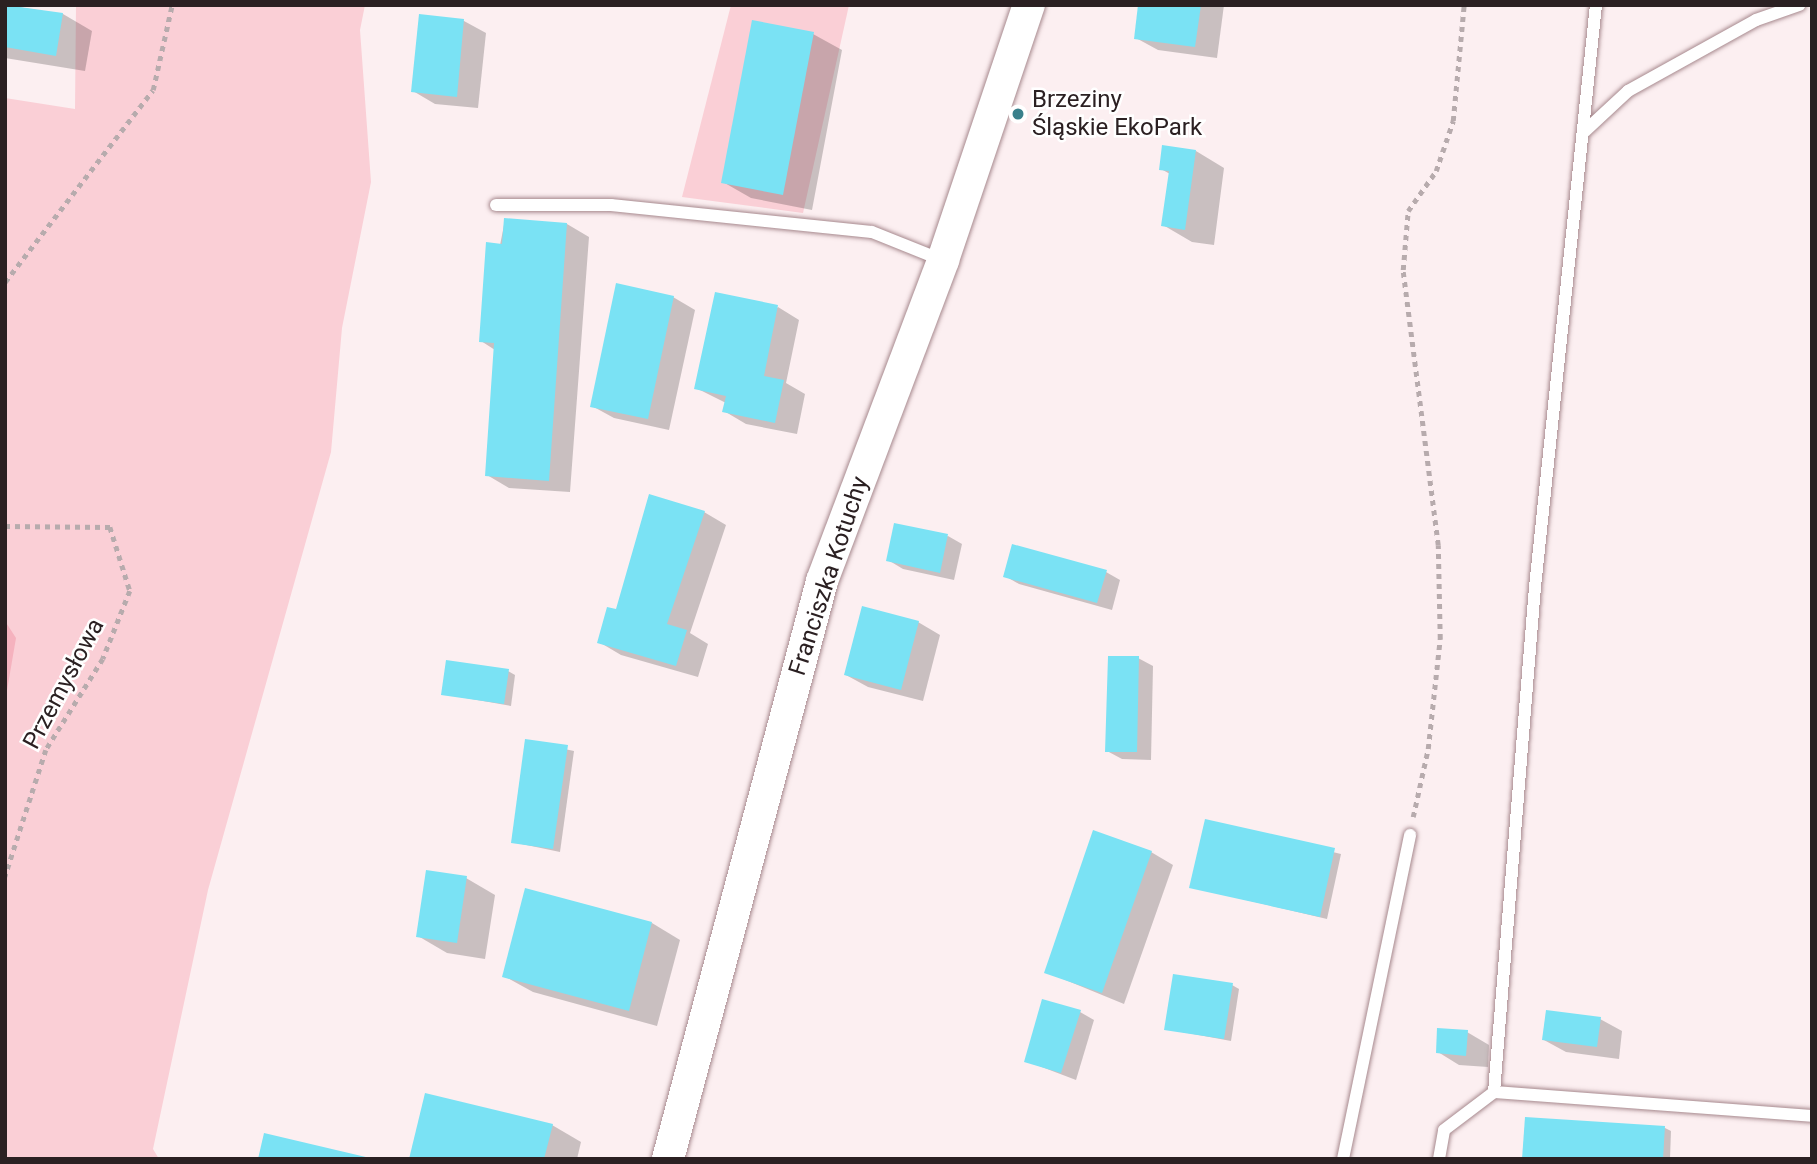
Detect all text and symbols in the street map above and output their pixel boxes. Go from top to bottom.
place label: Brzeziny Śląskie EkoPark [1032,86,1202,142]
marker: Brzeziny Śląskie EkoPark [1010,106,1026,122]
street label: Franciszka Kotuchy [783,473,875,679]
street label: Przemysłowa [18,614,110,754]

